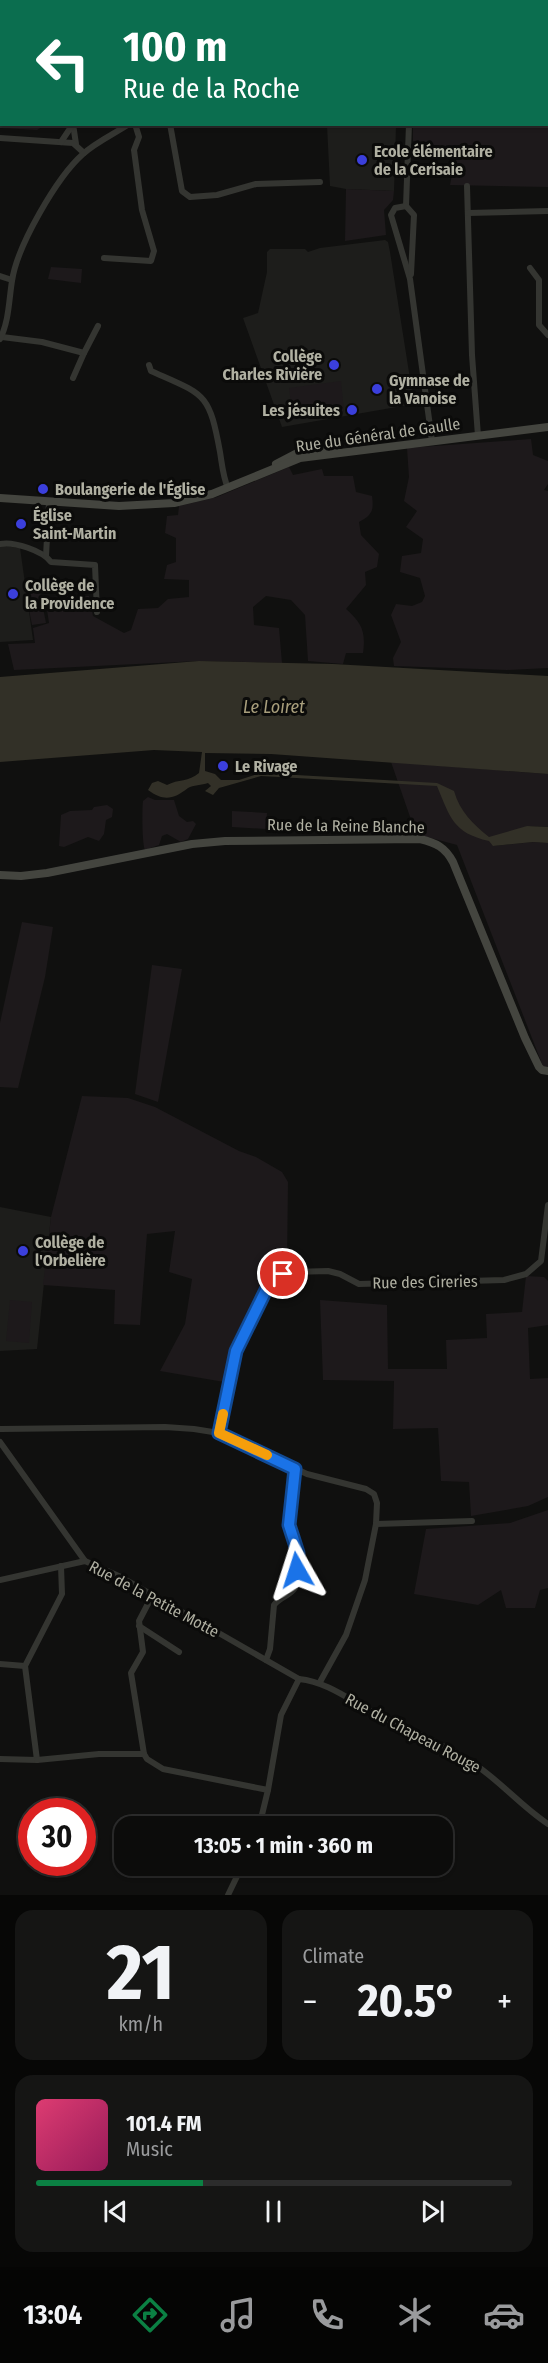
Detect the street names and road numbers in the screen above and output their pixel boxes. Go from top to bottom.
street label: Rue du Général de Gaulle [295,414,461,456]
street label: Rue de la Reine Blanche [267,815,425,837]
street label: Rue des Cireries [372,1272,478,1292]
street label: Rue de la Petite Motte [86,1557,222,1641]
street label: Rue du Chapeau Rouge [342,1689,484,1777]

